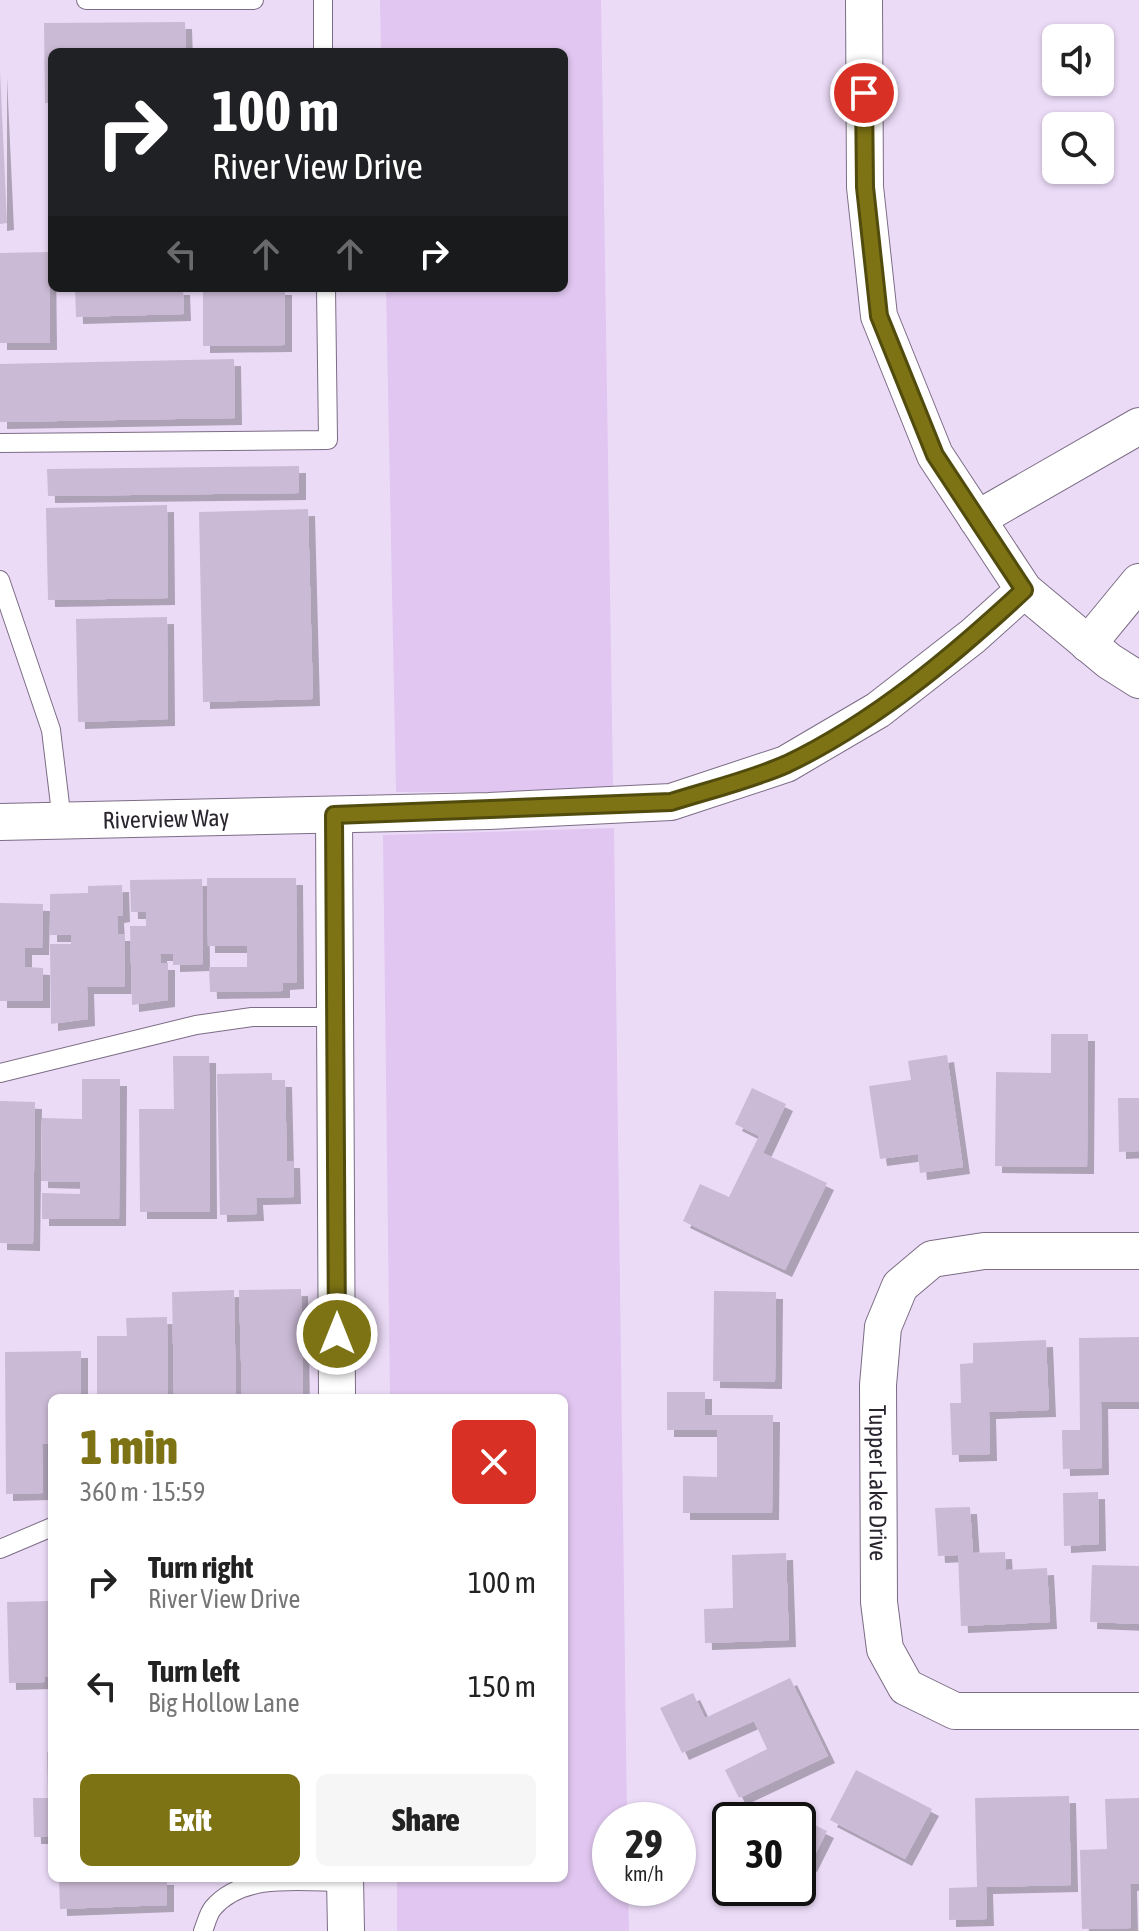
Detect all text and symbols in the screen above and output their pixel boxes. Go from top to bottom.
map controls [1042,24,1114,184]
button: sound [1042,24,1114,96]
pin [830,59,898,127]
icon: arrive [842,71,886,115]
text: 100 m [212,79,339,143]
icon: right [80,80,184,184]
button: search [1042,112,1114,184]
text: River View Drive [212,145,423,187]
icon: left [160,232,204,276]
icon: ahead [244,232,288,276]
icon: ahead [328,232,372,276]
icon: right [412,232,456,276]
street label: Riverview Way [102,803,230,833]
position arrow [295,1292,379,1376]
street label: Tupper Lake Drive [865,1405,892,1561]
text: 1 min [80,1419,178,1474]
button: close [452,1420,536,1504]
text: 360 m · 15:59 [80,1477,205,1507]
text: Turn right [148,1550,254,1584]
icon: right [80,1560,124,1604]
text: 100 m [468,1565,536,1599]
text: River View Drive [148,1584,300,1614]
text: Turn left [148,1654,240,1688]
icon: left [80,1664,124,1708]
text: 150 m [468,1669,536,1703]
text: Big Hollow Lane [148,1688,300,1718]
button: Exit [80,1774,300,1866]
button: Share [316,1774,536,1866]
speed limit sign: 30 [712,1802,816,1906]
text: 29 [625,1821,663,1866]
text: km/h [624,1862,664,1885]

